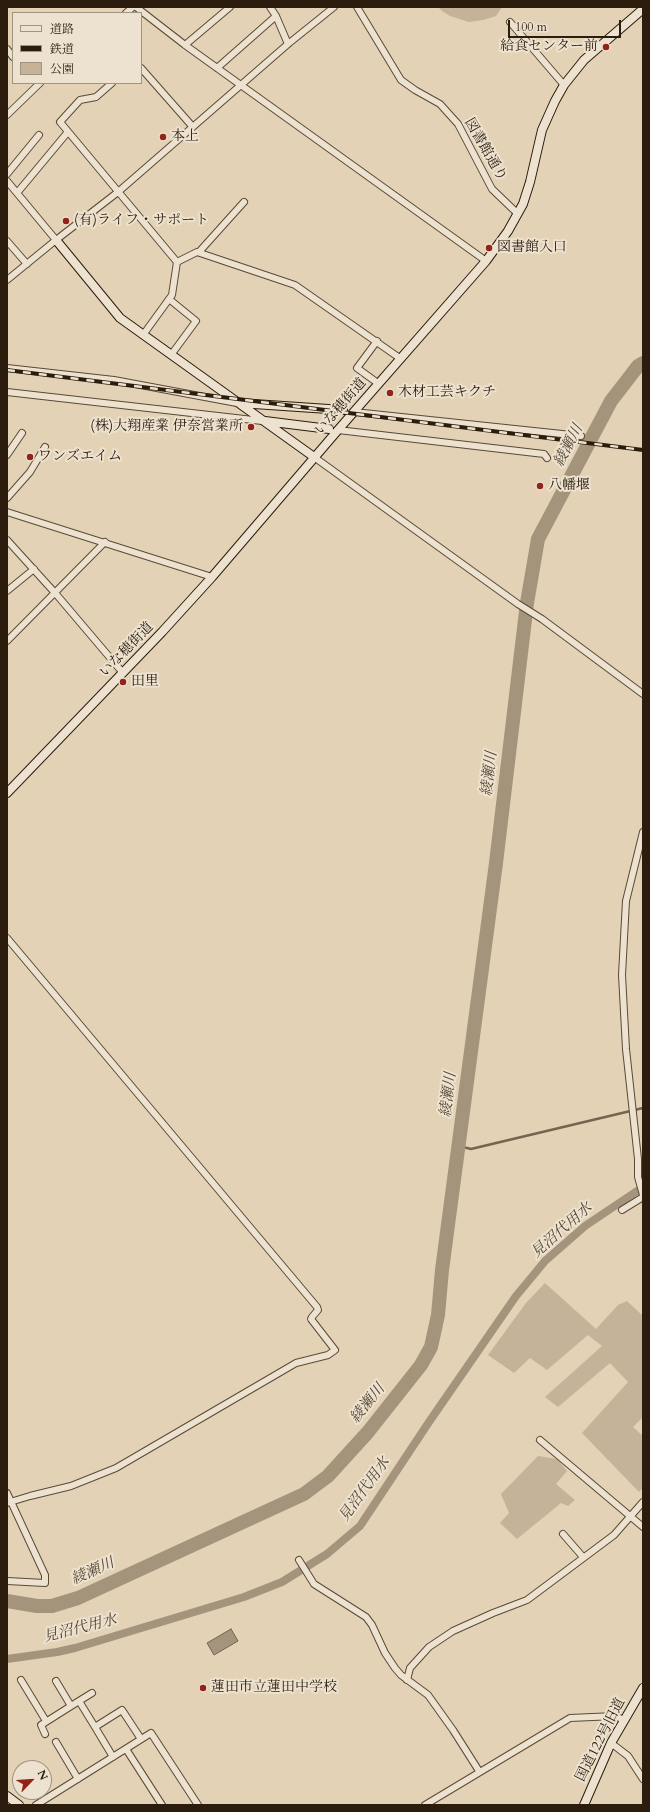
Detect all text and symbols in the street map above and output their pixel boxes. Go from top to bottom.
legend [12,12,142,84]
scale bar [510,12,623,38]
text: 100 m [515,19,547,35]
text: 道路 [50,21,74,37]
place label: 給食センター前 [500,39,598,55]
text: 鉄道 [50,41,74,57]
marker: 給食センター前 [601,42,611,52]
text: 公園 [50,61,74,77]
street label: 図書館通り [460,115,510,185]
place label: 本上 [171,129,199,145]
marker: 本上 [158,132,168,142]
place label: (有)ライフ・サポート [74,213,209,229]
marker: (有)ライフ・サポート [61,216,71,226]
place label: 図書館入口 [497,240,567,256]
marker: 図書館入口 [484,243,494,253]
street label: いな穂街道 [312,375,370,439]
place label: 木材工芸キクチ [398,385,496,401]
marker: 木材工芸キクチ [385,388,395,398]
place label: (株)大翔産業 伊奈営業所 [90,419,243,435]
marker: (株)大翔産業 伊奈営業所 [246,422,256,432]
water label: 綾瀬川 [550,422,588,470]
place label: ワンズエイム [38,449,122,465]
marker: ワンズエイム [25,452,35,462]
place label: 八幡堰 [548,478,590,494]
marker: 八幡堰 [535,481,545,491]
street label: いな穂街道 [97,619,157,681]
place label: 田里 [131,674,159,690]
marker: 田里 [118,677,128,687]
water label: 綾瀬川 [478,751,502,797]
water label: 綾瀬川 [437,1072,461,1118]
water label: 見沼代用水 [528,1200,596,1262]
water label: 綾瀬川 [347,1381,389,1427]
water label: 見沼代用水 [336,1454,394,1526]
water label: 綾瀬川 [69,1555,117,1589]
water label: 見沼代用水 [41,1611,119,1647]
place label: 蓮田市立蓮田中学校 [211,1680,337,1696]
marker: 蓮田市立蓮田中学校 [198,1683,208,1693]
street label: 国道122号旧道 [573,1695,629,1785]
north arrow [12,1760,52,1800]
text: N [34,1768,51,1783]

